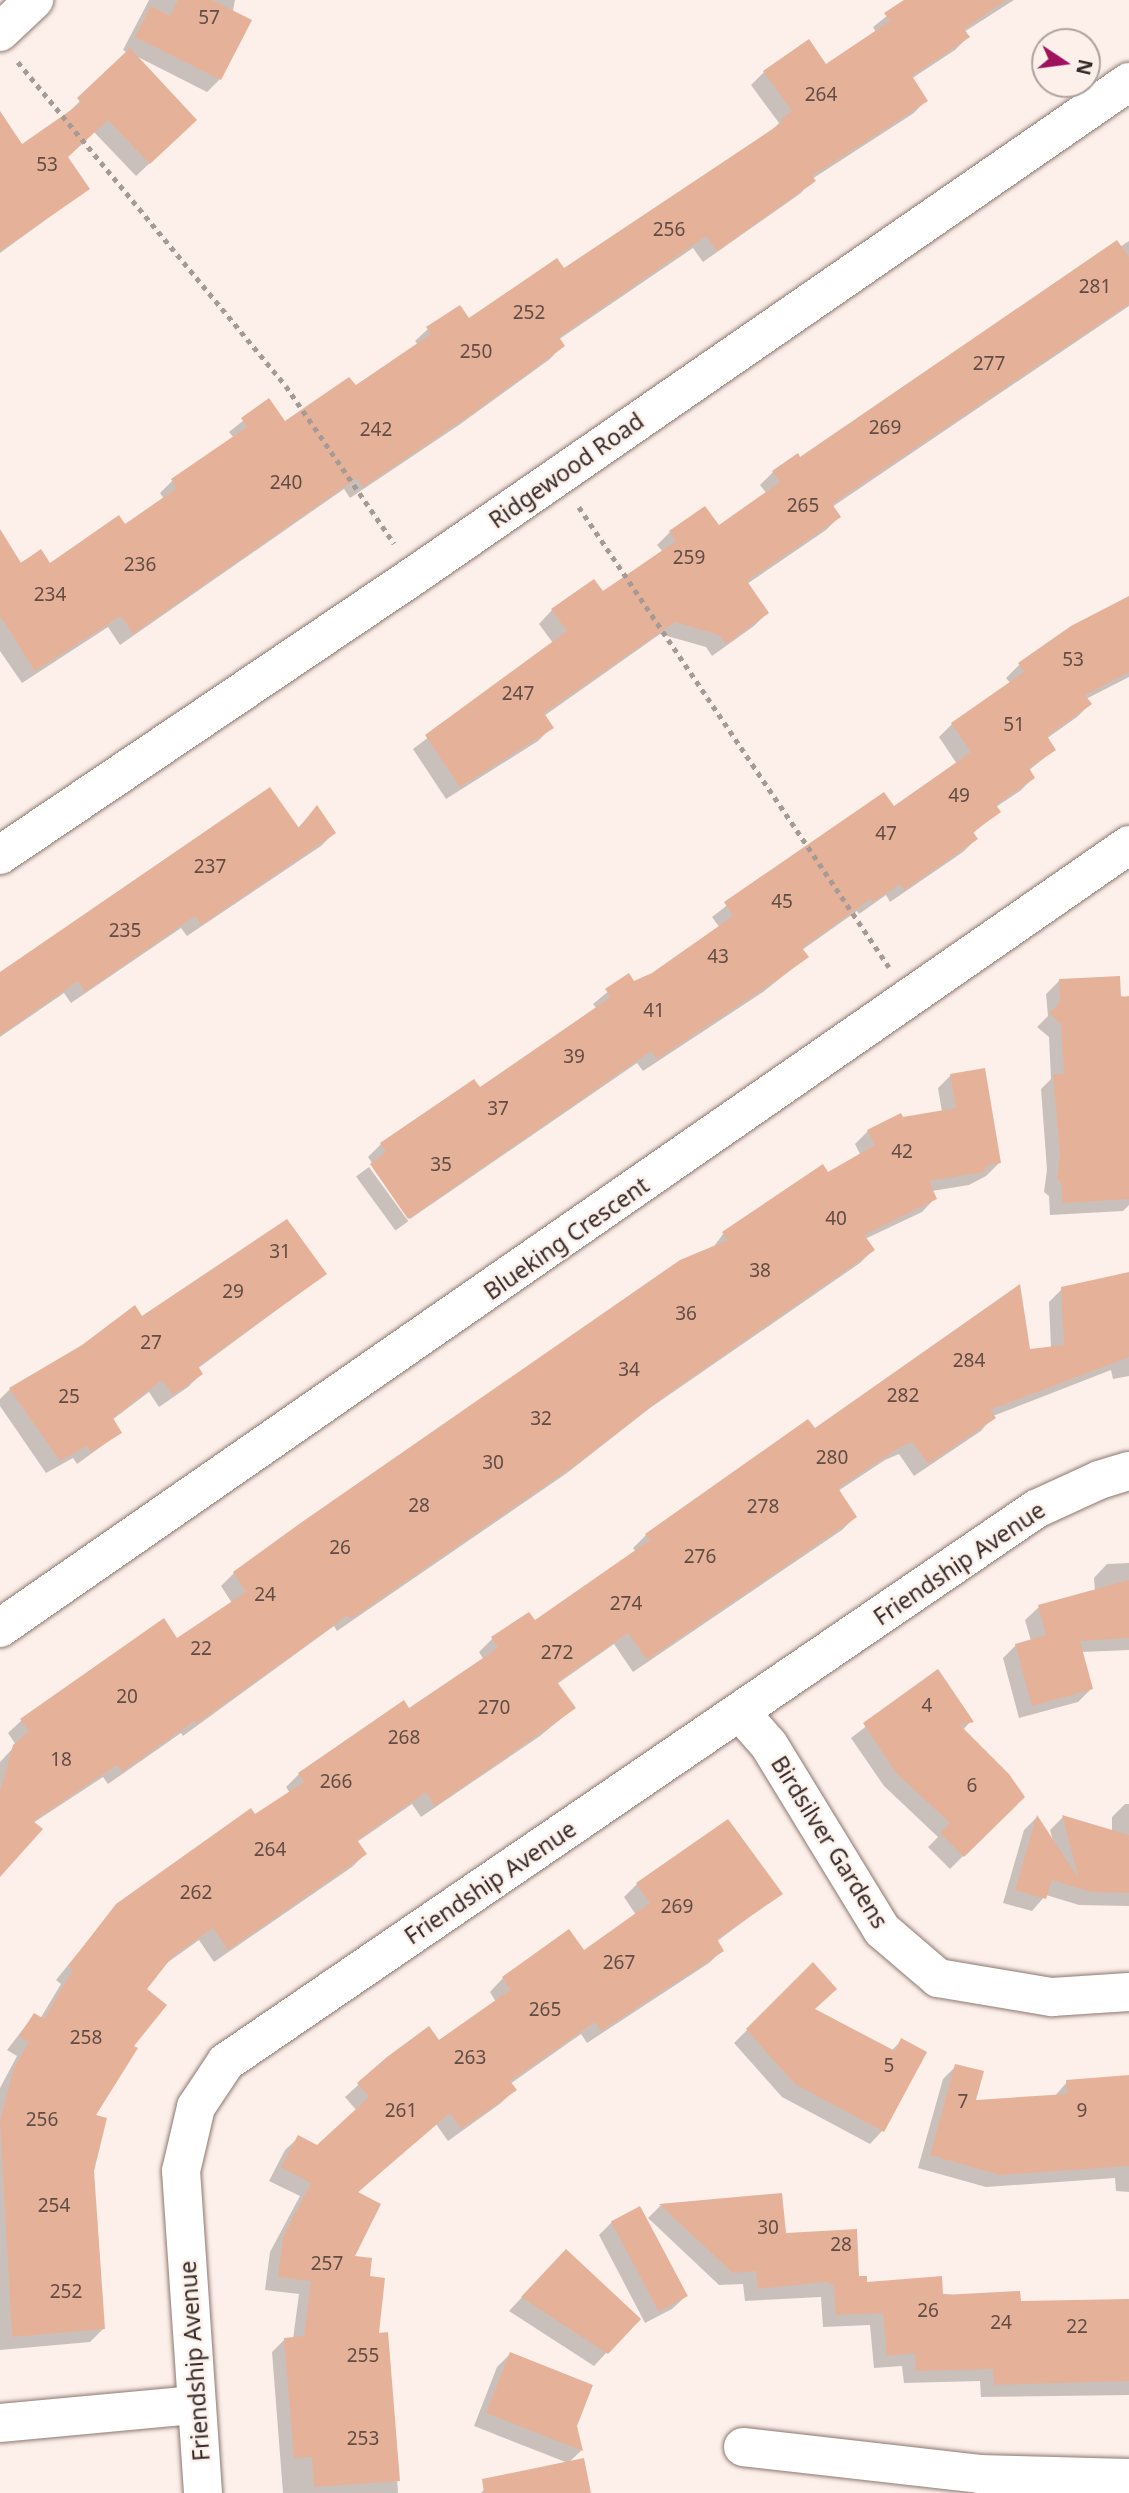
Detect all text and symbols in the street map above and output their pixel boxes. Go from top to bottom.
house number: 57 [198,7,220,29]
north arrow [1031,28,1101,98]
text: N [1070,57,1099,78]
house number: 264 [805,84,837,106]
house number: 53 [36,154,58,176]
house number: 256 [653,219,685,241]
house number: 281 [1079,276,1111,298]
house number: 252 [513,302,545,324]
house number: 250 [460,341,492,363]
house number: 277 [973,353,1005,375]
street label: Ridgewood Road [483,406,649,534]
house number: 269 [869,417,901,439]
house number: 242 [360,419,392,441]
house number: 240 [270,472,302,494]
house number: 265 [787,495,819,517]
house number: 259 [673,547,705,569]
house number: 236 [124,554,156,576]
house number: 234 [34,584,66,606]
house number: 53 [1062,649,1084,671]
house number: 247 [502,683,534,705]
house number: 51 [1003,714,1025,736]
house number: 49 [948,785,970,807]
house number: 47 [875,823,897,845]
house number: 237 [194,856,226,878]
house number: 45 [771,891,793,913]
house number: 235 [109,920,141,942]
house number: 43 [707,946,729,968]
house number: 41 [643,1000,665,1022]
house number: 39 [563,1046,585,1068]
house number: 37 [487,1098,509,1120]
house number: 42 [891,1141,913,1163]
house number: 35 [430,1154,452,1176]
street label: Blueking Crescent [478,1171,654,1305]
house number: 40 [825,1208,847,1230]
house number: 31 [269,1241,291,1263]
house number: 38 [749,1260,771,1282]
house number: 29 [222,1281,244,1303]
house number: 36 [675,1303,697,1325]
house number: 27 [140,1332,162,1354]
house number: 284 [953,1350,985,1372]
house number: 34 [618,1359,640,1381]
house number: 282 [887,1385,919,1407]
house number: 25 [58,1386,80,1408]
house number: 32 [530,1408,552,1430]
house number: 280 [816,1447,848,1469]
house number: 30 [482,1452,504,1474]
house number: 28 [408,1495,430,1517]
street label: Friendship Avenue [868,1495,1050,1631]
house number: 278 [747,1496,779,1518]
house number: 26 [329,1537,351,1559]
house number: 276 [684,1546,716,1568]
house number: 24 [254,1584,276,1606]
house number: 274 [610,1593,642,1615]
house number: 22 [190,1638,212,1660]
house number: 272 [541,1642,573,1664]
house number: 20 [116,1686,138,1708]
house number: 4 [922,1695,932,1717]
house number: 270 [478,1697,510,1719]
house number: 268 [388,1727,420,1749]
house number: 18 [50,1749,72,1771]
street label: Birdsilver Gardens [766,1751,894,1933]
house number: 266 [320,1771,352,1793]
house number: 6 [967,1775,977,1797]
street label: Friendship Avenue [399,1814,581,1950]
house number: 264 [254,1839,286,1861]
house number: 262 [180,1882,212,1904]
house number: 269 [661,1896,693,1918]
house number: 267 [603,1952,635,1974]
house number: 265 [529,1999,561,2021]
house number: 258 [70,2027,102,2049]
house number: 263 [454,2047,486,2069]
house number: 5 [884,2055,894,2077]
house number: 7 [958,2091,968,2113]
house number: 261 [385,2100,417,2122]
house number: 9 [1077,2100,1087,2122]
house number: 256 [26,2109,58,2131]
house number: 254 [38,2195,70,2217]
house number: 30 [757,2217,779,2239]
house number: 28 [830,2234,852,2256]
house number: 257 [311,2253,343,2275]
street label: Friendship Avenue [173,2260,215,2462]
house number: 252 [50,2281,82,2303]
house number: 26 [917,2300,939,2322]
house number: 24 [990,2312,1012,2334]
house number: 22 [1066,2316,1088,2338]
house number: 255 [347,2345,379,2367]
house number: 253 [347,2428,379,2450]

